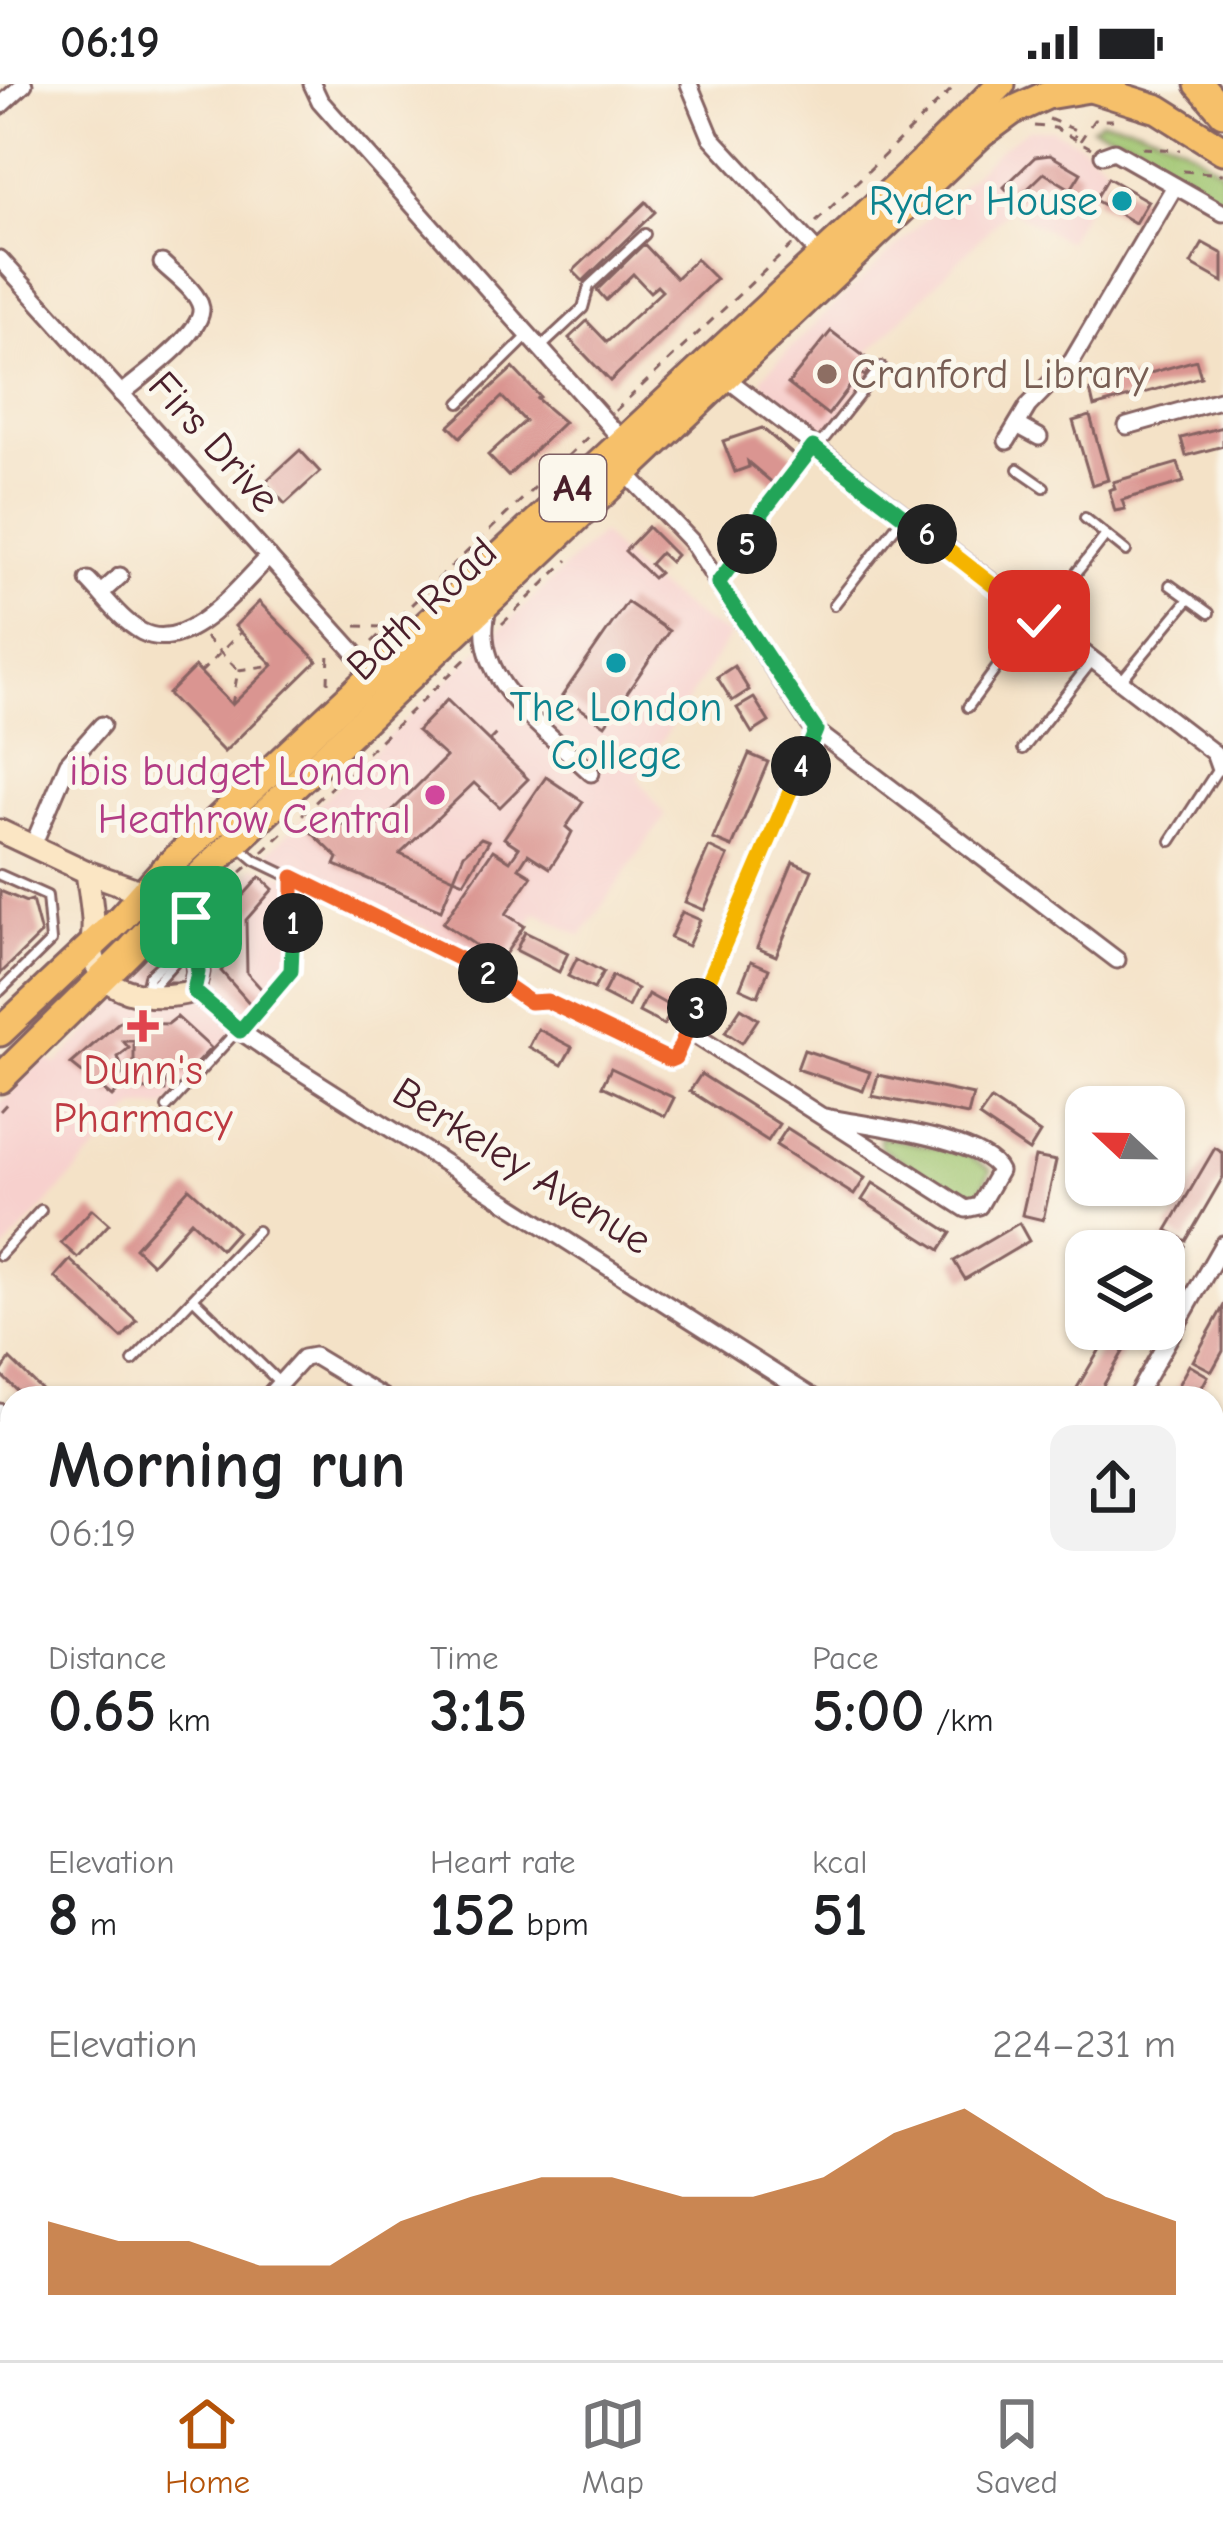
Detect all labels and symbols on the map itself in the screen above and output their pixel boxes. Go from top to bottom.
place label: Ryder House [868,177,1098,226]
marker: Ryder House [1109,188,1135,214]
place label: Cranford Library [851,350,1149,399]
marker: Cranford Library [814,361,840,387]
street label: Firs Drive [138,362,290,522]
road number: A4 [540,455,606,521]
pin: 6 [897,504,957,564]
pin: 5 [717,514,777,574]
street label: Bath Road [337,527,507,691]
pin [988,570,1090,672]
marker: The London College [603,650,629,676]
place label: The London College [510,683,722,780]
pin: 4 [771,736,831,796]
place label: ibis budget London Heathrow Central [69,747,411,844]
marker: ibis budget London Heathrow Central [422,782,448,808]
pin [140,866,242,968]
pin: 1 [263,893,323,953]
pin: 2 [458,943,518,1003]
pin: 3 [667,978,727,1038]
marker: Dunn's Pharmacy [130,1013,156,1039]
place label: Dunn's Pharmacy [53,1046,233,1143]
street label: Berkeley Avenue [384,1067,660,1265]
north arrow [1065,1086,1185,1206]

